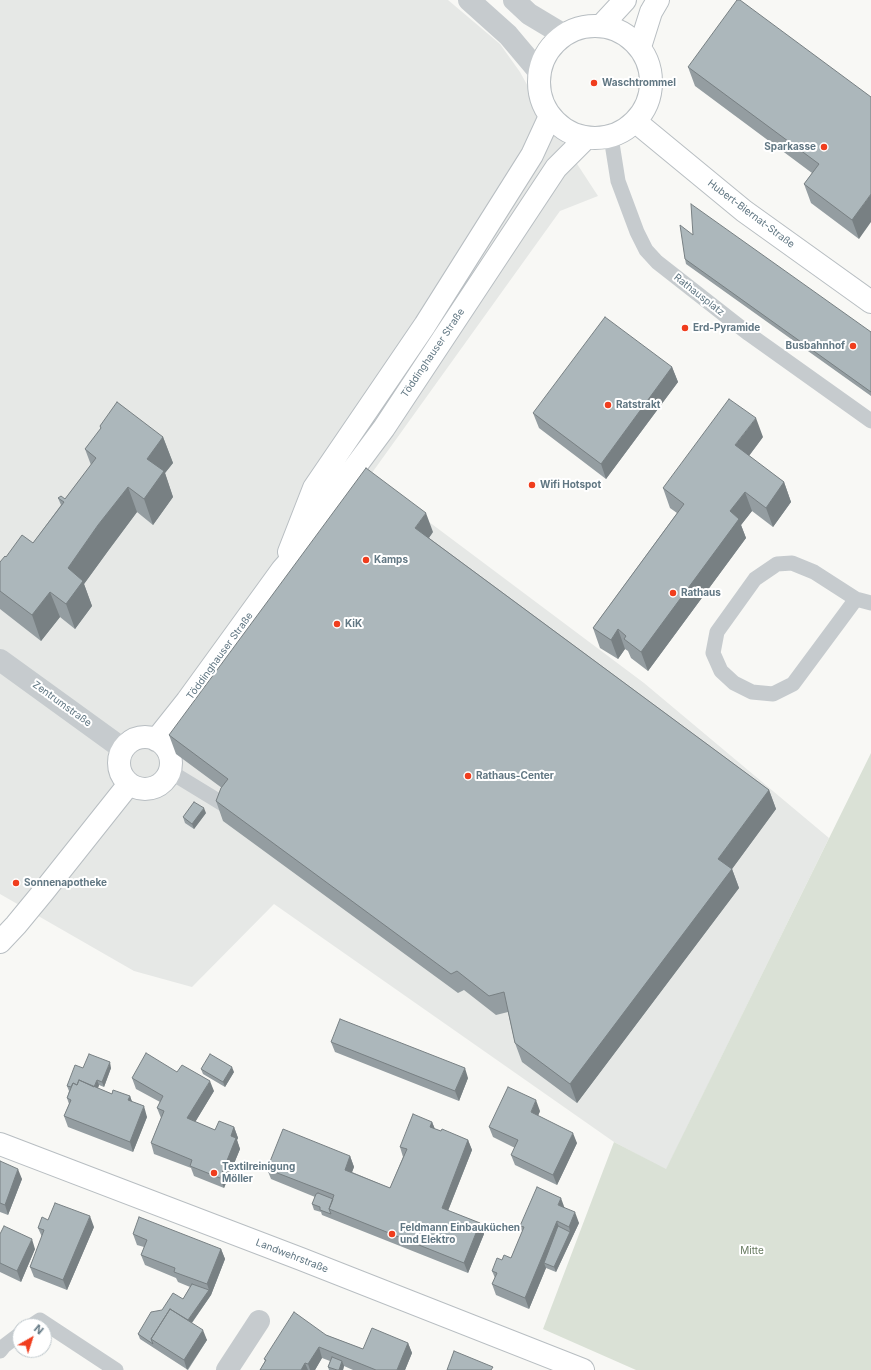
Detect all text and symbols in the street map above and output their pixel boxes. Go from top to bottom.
place label: Waschtrommel [602,77,676,89]
marker: Waschtrommel [589,78,599,88]
place label: Sparkasse [764,141,816,153]
marker: Sparkasse [819,142,829,152]
street label: Hubert-Biernat-Straße [705,177,797,251]
street label: Rathausplatz [671,272,727,318]
street label: Töddinghauser Straße [399,306,467,400]
place label: Erd-Pyramide [693,322,760,334]
marker: Erd-Pyramide [680,323,690,333]
place label: Busbahnhof [786,340,845,352]
marker: Busbahnhof [848,341,858,351]
place label: Ratstrakt [616,399,660,411]
marker: Ratstrakt [603,400,613,410]
place label: Wifi Hotspot [540,479,601,491]
marker: Wifi Hotspot [527,480,537,490]
place label: Kamps [374,554,408,566]
marker: Kamps [361,555,371,565]
place label: Rathaus [681,587,721,599]
marker: Rathaus [668,588,678,598]
street label: Töddinghauser Straße [184,610,256,702]
place label: KiK [345,618,362,630]
marker: KiK [332,619,342,629]
street label: Zentrumstraße [30,679,94,729]
place label: Rathaus-Center [476,770,554,782]
marker: Rathaus-Center [463,771,473,781]
place label: Sonnenapotheke [24,877,107,889]
marker: Sonnenapotheke [11,878,21,888]
place label: Textilreinigung Möller [222,1161,295,1184]
marker: Textilreinigung Möller [209,1168,219,1178]
place label: Feldmann Einbauküchen und Elektro [400,1222,520,1246]
marker: Feldmann Einbauküchen und Elektro [387,1229,397,1239]
street label: Landwehrstraße [254,1237,330,1275]
park label: Mitte [740,1245,764,1257]
north arrow [12,1318,52,1358]
text: N [31,1321,47,1338]

